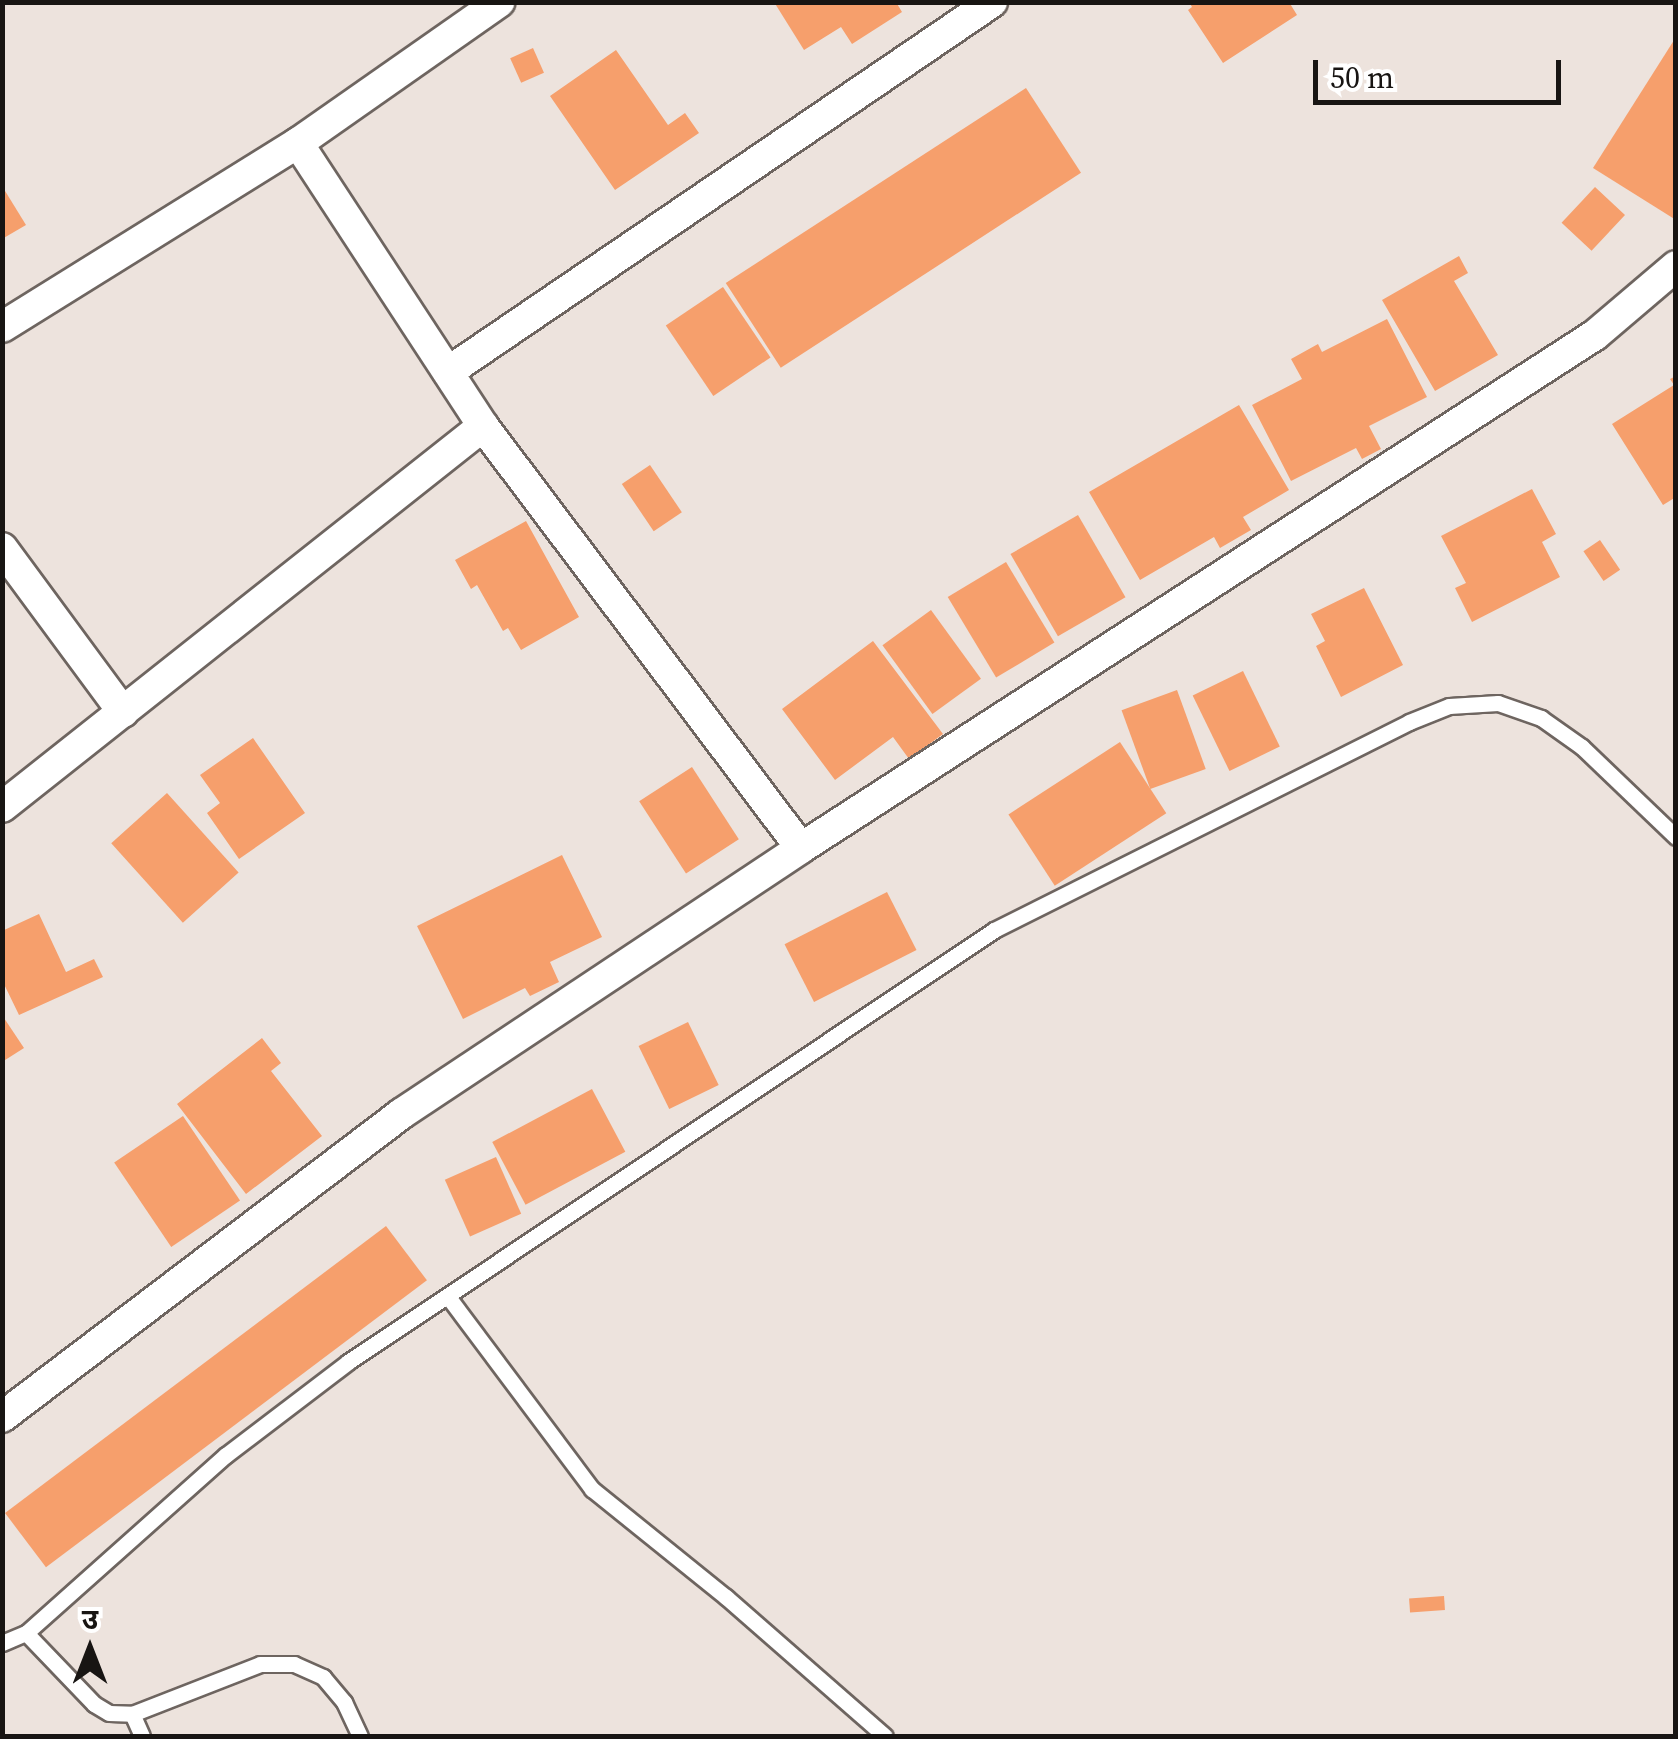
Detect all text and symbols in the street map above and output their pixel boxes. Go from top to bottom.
scale bar [1318,40,1566,102]
text: 50 m [1330,57,1394,98]
north arrow [40,1599,140,1699]
text: उ [82,1600,98,1638]

